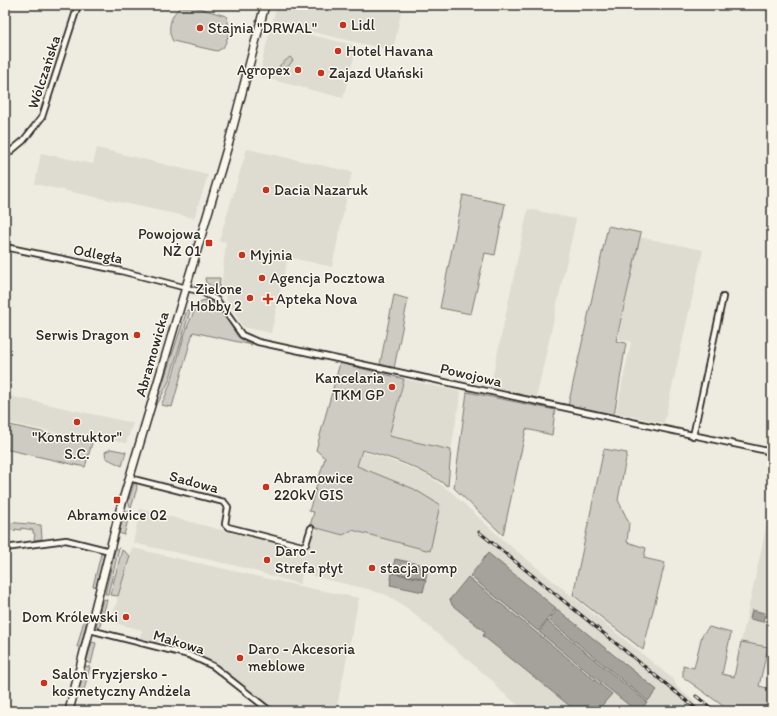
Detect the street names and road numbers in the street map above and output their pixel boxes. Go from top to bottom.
street label: Wólczańska [24,32,64,111]
street label: Odległa [72,240,125,268]
street label: Abramowicka [131,309,173,399]
street label: Powojowa [438,359,504,391]
street label: Sadowa [167,467,221,497]
street label: Makowa [151,626,207,658]

